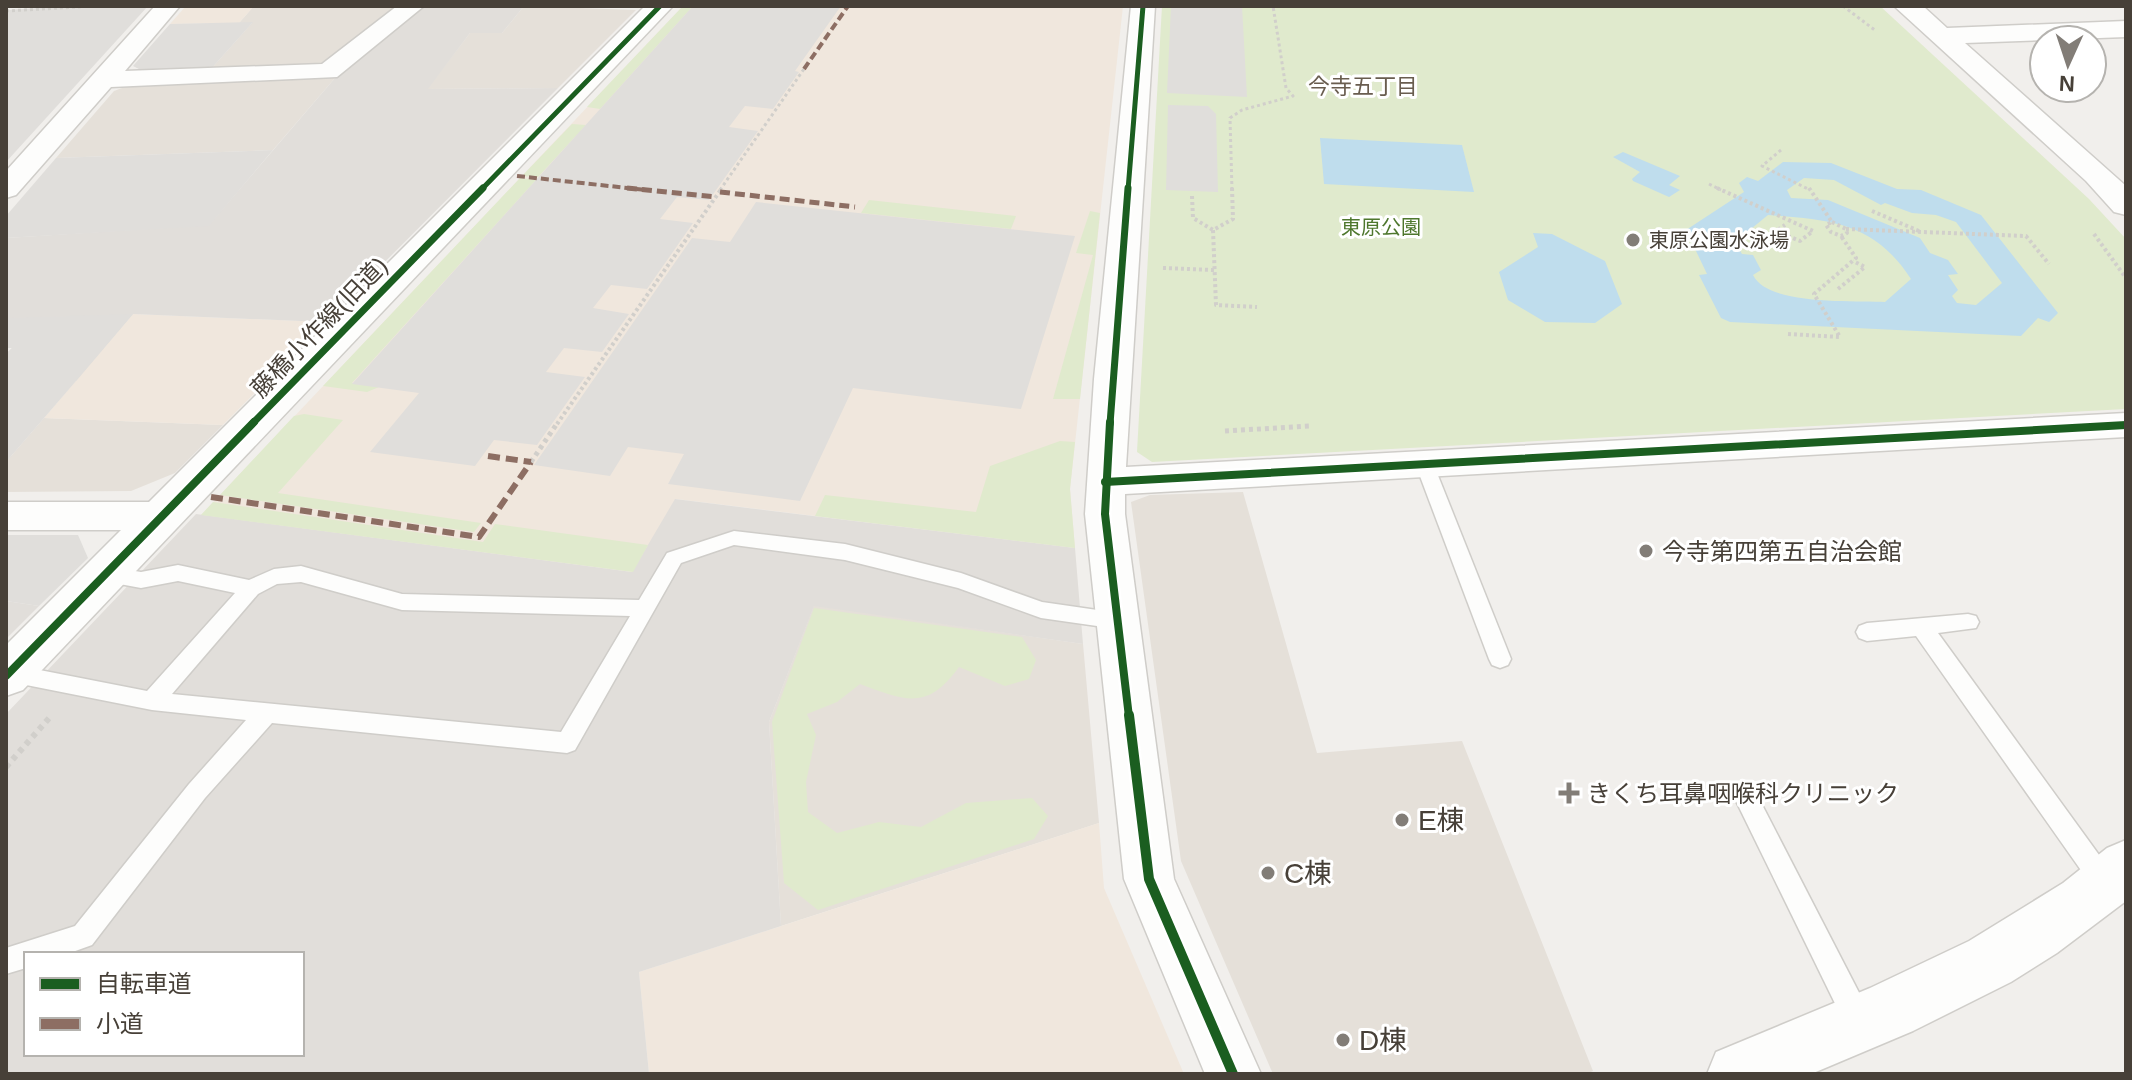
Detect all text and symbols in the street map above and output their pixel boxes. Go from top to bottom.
north arrow [2028,24,2108,104]
text: N [2058,71,2076,96]
district label: 今寺五丁目 [1308,74,1418,99]
park label: 東原公園 [1341,216,1421,238]
place label: 東原公園水泳場 [1649,229,1789,251]
marker: 東原公園水泳場 [1624,231,1642,249]
street label: 藤橋小作線(旧道) [245,251,393,403]
place label: 今寺第四第五自治会館 [1662,538,1902,565]
marker: 今寺第四第五自治会館 [1637,542,1655,560]
place label: きくち耳鼻咽喉科クリニック [1587,780,1899,807]
marker: きくち耳鼻咽喉科クリニック [1558,782,1580,804]
place label: E棟 [1418,805,1465,836]
marker: E棟 [1393,811,1411,829]
place label: C棟 [1284,858,1332,889]
marker: C棟 [1259,864,1277,882]
legend [24,952,304,1056]
text: 自転車道 [96,970,192,997]
text: 小道 [96,1010,144,1037]
place label: D棟 [1359,1025,1407,1056]
marker: D棟 [1334,1031,1352,1049]

